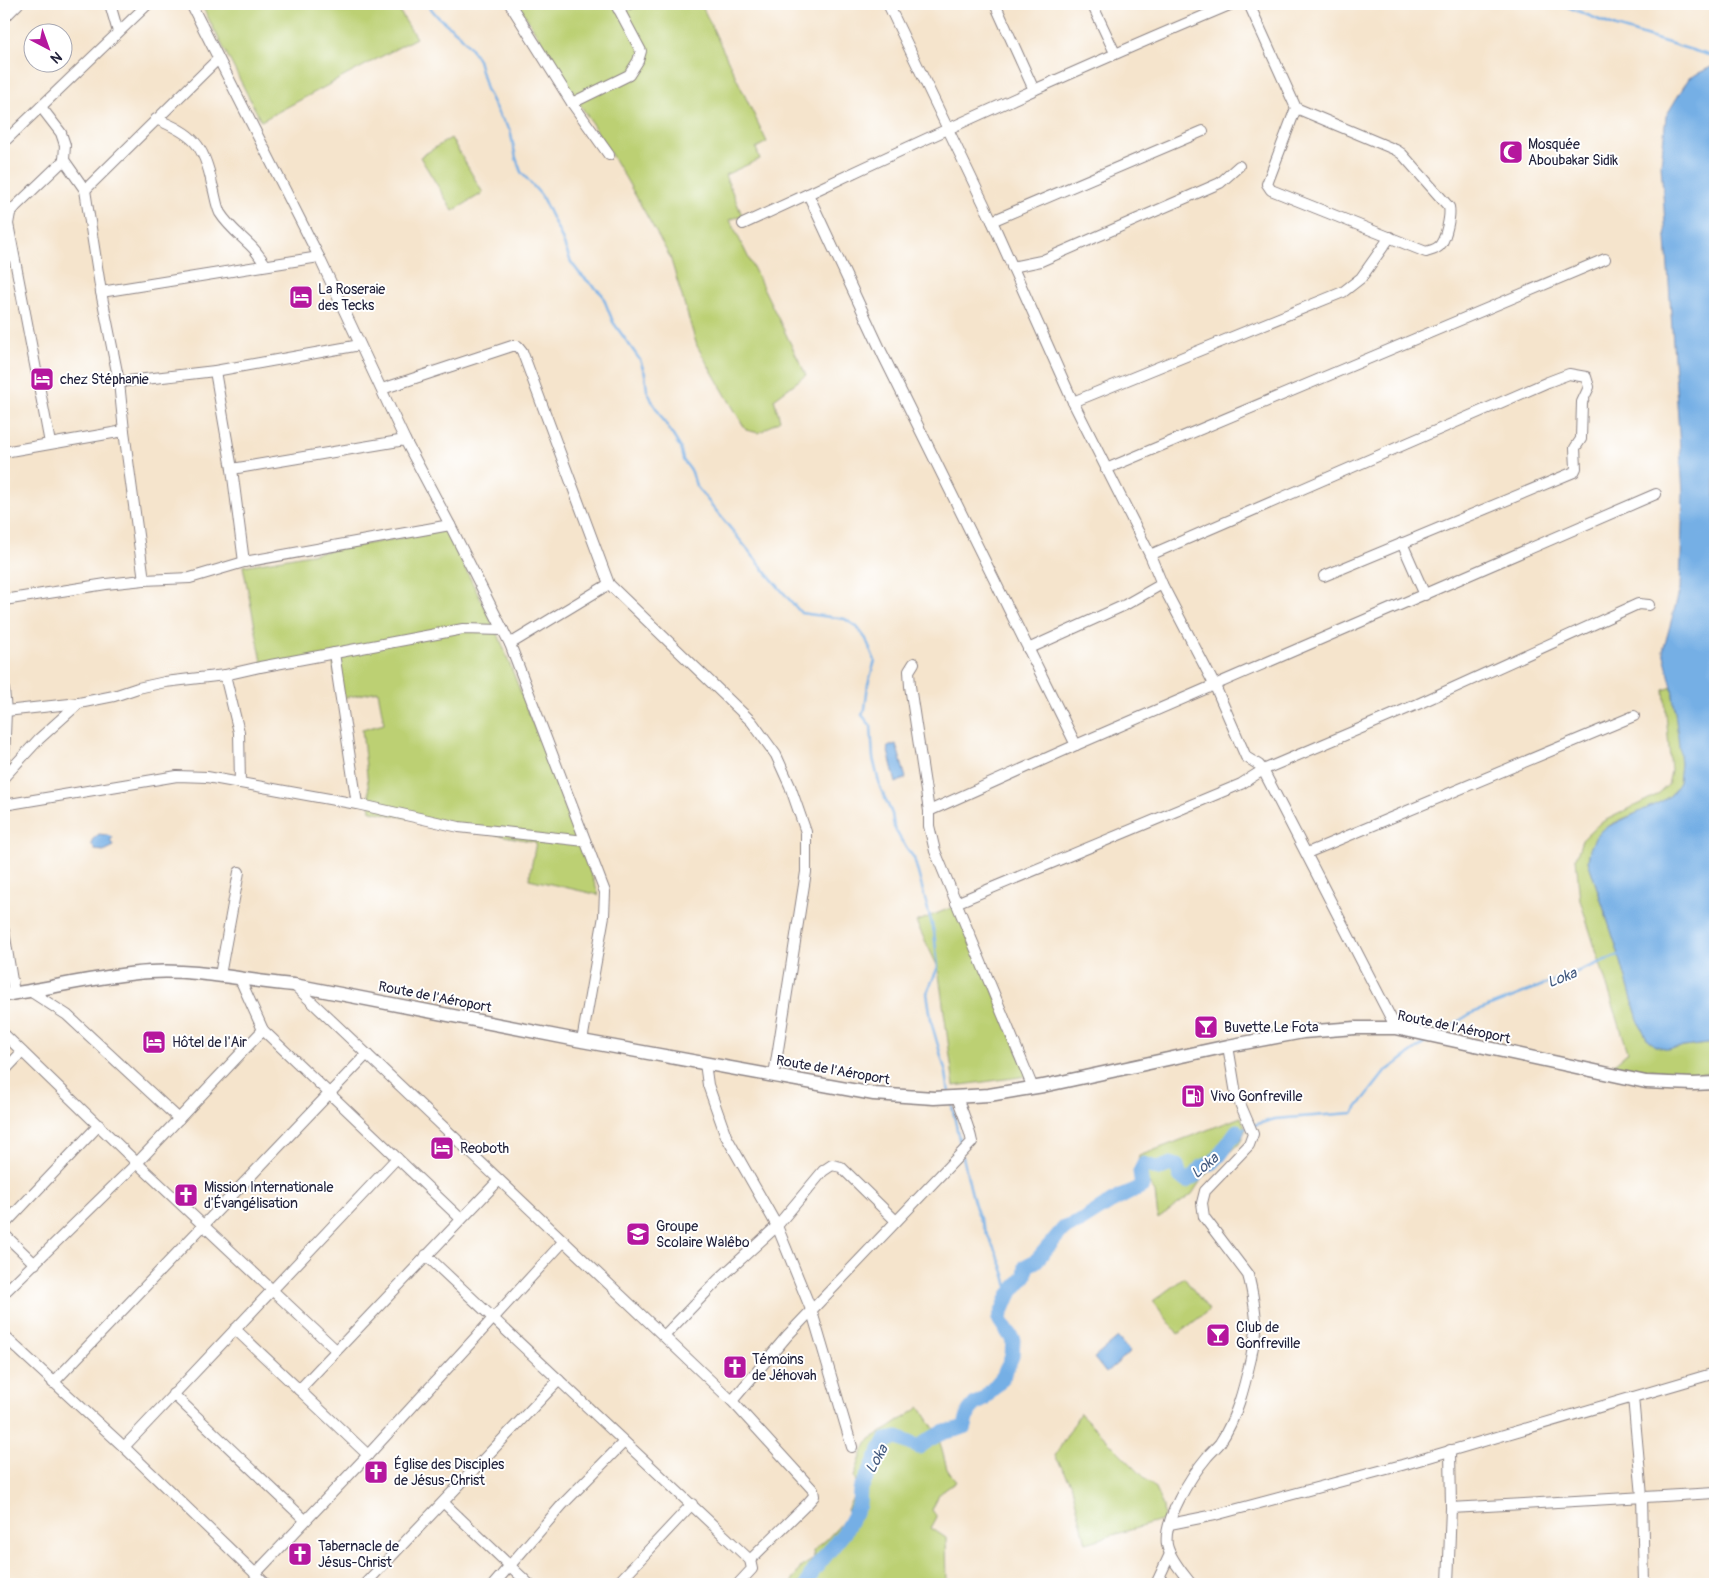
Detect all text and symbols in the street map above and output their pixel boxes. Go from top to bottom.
north arrow [22,22,72,72]
text: N [47,48,65,67]
place label: Mosquée Aboubakar Sidik [1528,136,1618,169]
mosque icon: Mosquée Aboubakar Sidik [1498,139,1524,165]
place label: La Roseraie des Tecks [318,281,385,314]
hotel icon: La Roseraie des Tecks [288,284,314,310]
hotel icon: chez Stéphanie [29,366,55,392]
place label: chez Stéphanie [60,371,149,388]
water label: Loka [1545,963,1580,992]
street label: Route de l'Aéroport [377,978,493,1016]
street label: Route de l'Aéroport [1396,1007,1512,1047]
bar icon: Buvette Le Fota [1193,1014,1219,1040]
place label: Buvette Le Fota [1224,1019,1319,1036]
hotel icon: Hôtel de l'Air [141,1029,167,1055]
place label: Hôtel de l'Air [172,1034,247,1051]
street label: Route de l'Aéroport [775,1052,891,1088]
fuel station icon: Vivo Gonfreville [1180,1083,1206,1109]
place label: Vivo Gonfreville [1210,1088,1302,1105]
hotel icon: Reoboth [429,1135,455,1161]
place label: Reoboth [460,1140,509,1157]
water label: Loka [1187,1149,1223,1183]
place label: Mission Internationale d'Évangélisation [204,1179,333,1212]
church icon: Mission Internationale d'Évangélisation [173,1182,199,1208]
place label: Groupe Scolaire Walêbo [656,1218,750,1251]
school or university icon: Groupe Scolaire Walêbo [625,1221,651,1247]
place label: Club de Gonfreville [1236,1319,1300,1352]
bar icon: Club de Gonfreville [1205,1322,1231,1348]
place label: Témoins de Jéhovah [752,1351,817,1384]
church icon: Témoins de Jéhovah [722,1354,748,1380]
water label: Loka [861,1440,893,1477]
place label: Église des Disciples de Jésus-Christ [394,1455,505,1489]
church icon: Église des Disciples de Jésus-Christ [363,1459,389,1485]
place label: Tabernacle de Jésus-Christ [318,1538,399,1571]
church icon: Tabernacle de Jésus-Christ [287,1541,313,1567]

